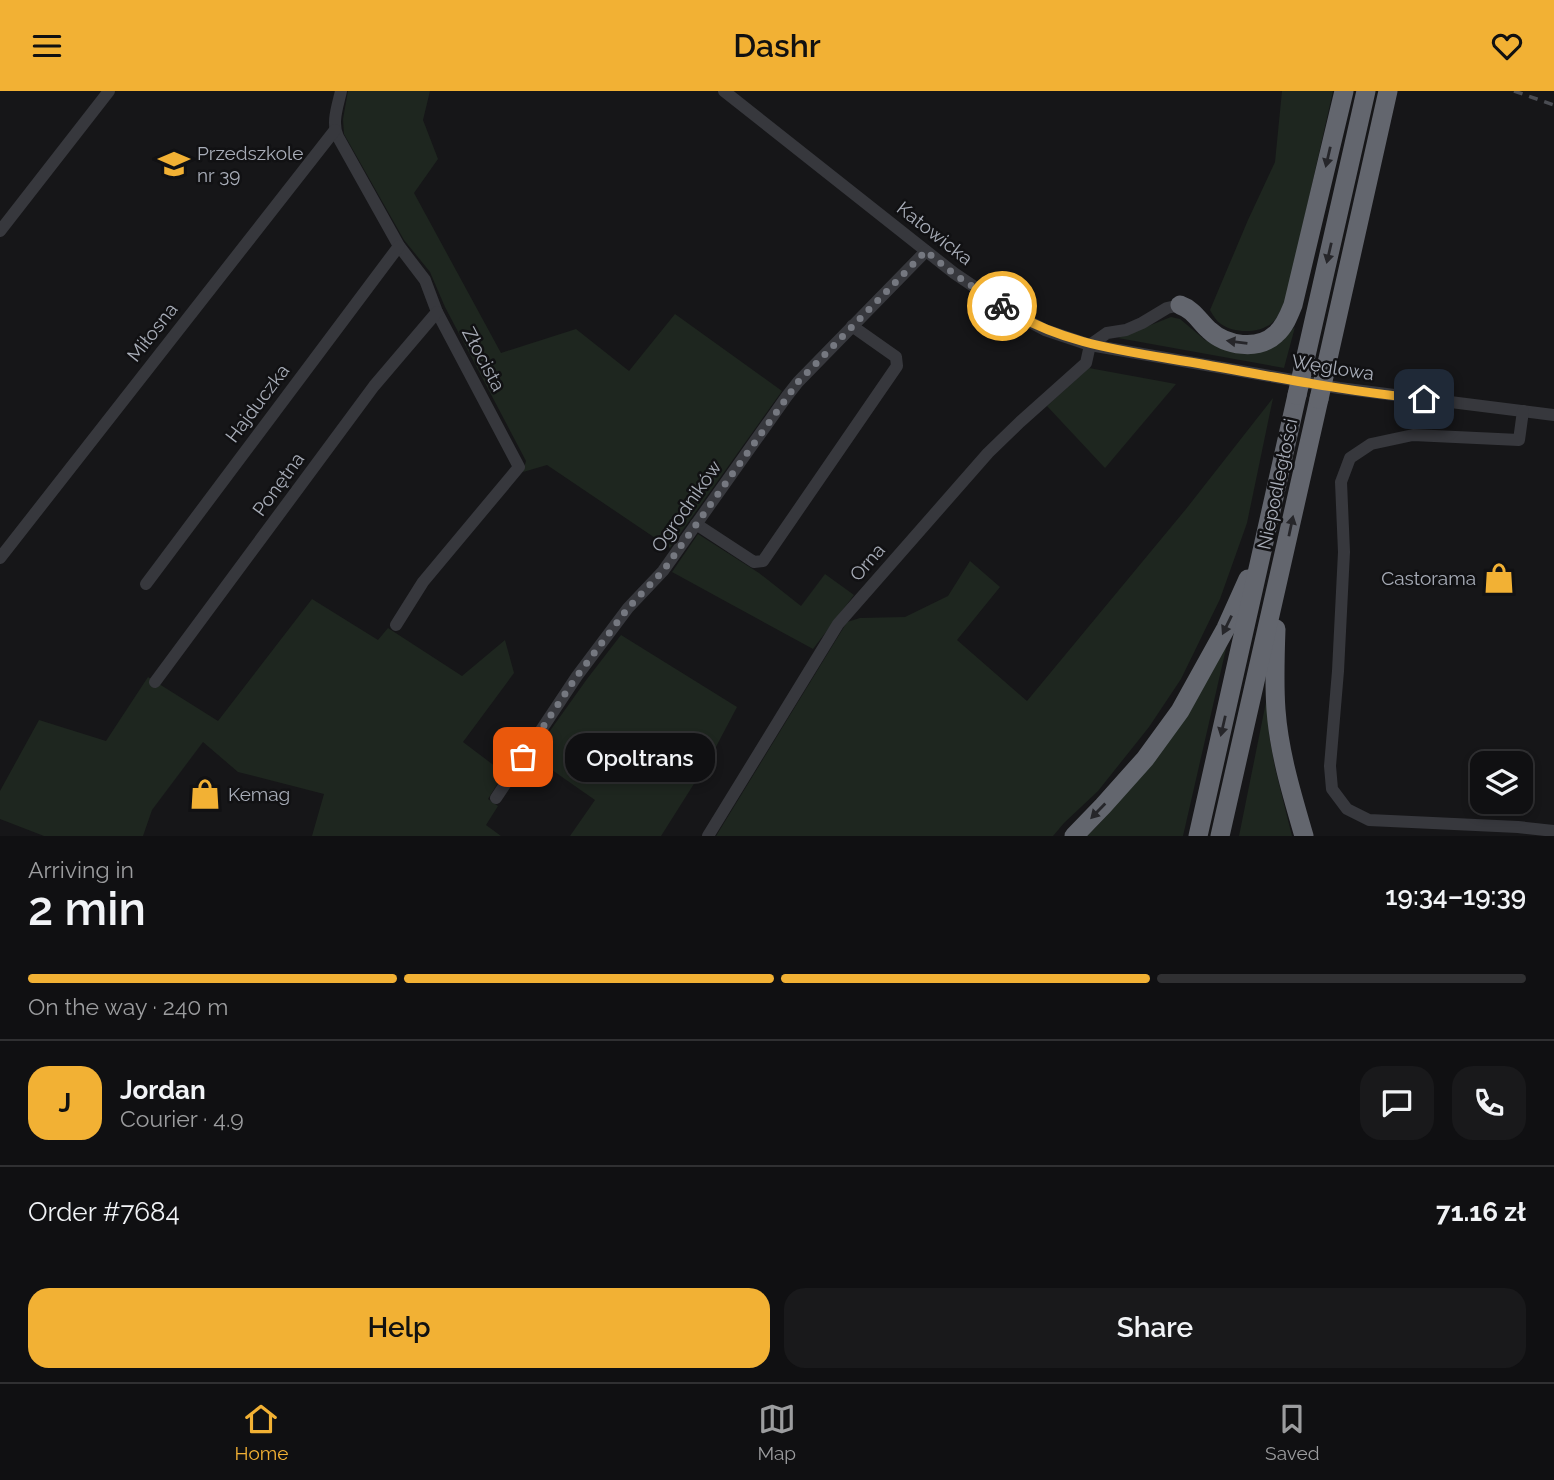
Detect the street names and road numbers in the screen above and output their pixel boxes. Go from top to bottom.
street label: Katowicka [893,197,977,269]
street label: Miłosna [122,298,182,366]
street label: Złocista [458,323,510,395]
street label: Węglowa [1290,350,1376,384]
street label: Hajduczka [221,360,293,446]
street label: Niepodległości [1252,416,1302,552]
street label: Ponętna [248,448,308,520]
street label: Ogrodników [646,456,726,556]
street label: Orna [845,539,889,585]

